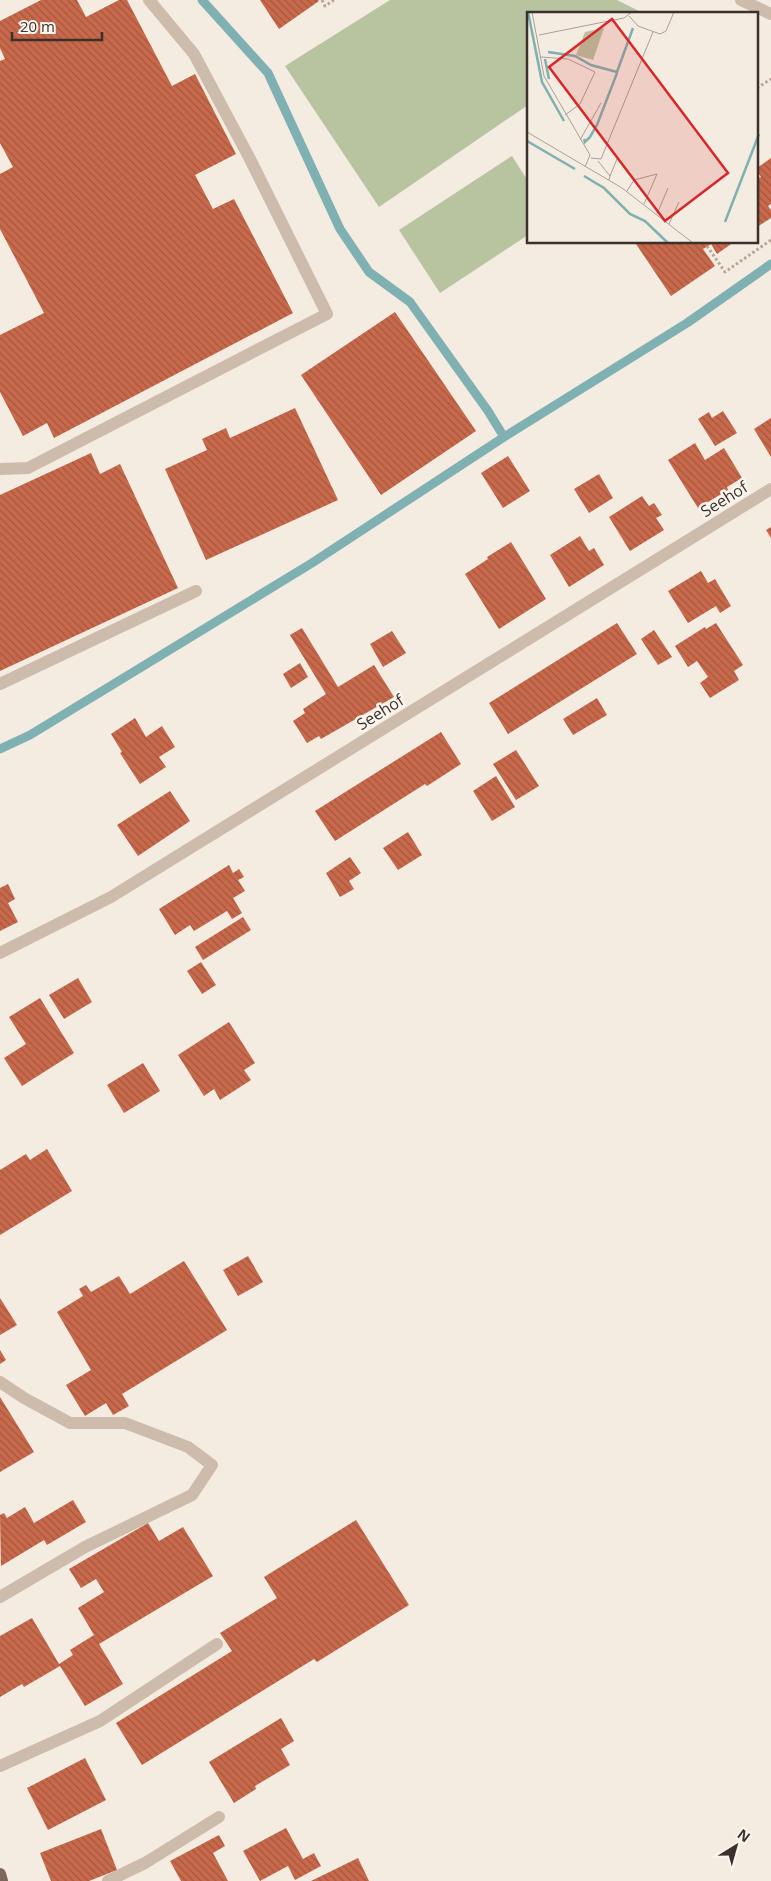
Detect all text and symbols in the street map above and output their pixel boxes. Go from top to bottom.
scale bar [12,10,102,42]
inset map [527,12,758,244]
text: 20 m [20,16,55,36]
street label: Seehof [696,475,753,522]
street label: Seehof [352,688,409,735]
north arrow [711,1821,761,1871]
text: N [734,1824,754,1846]

